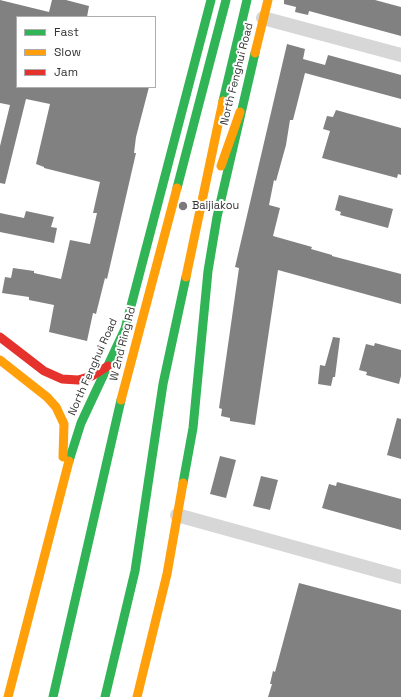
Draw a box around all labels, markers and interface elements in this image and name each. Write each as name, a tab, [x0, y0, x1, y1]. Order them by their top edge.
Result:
legend	[16, 16, 156, 88]
street label: North Fenghui Road	[218, 21, 256, 127]
text: Fast	[54, 24, 79, 40]
text: Slow	[54, 44, 81, 60]
text: Jam	[54, 64, 78, 80]
place label: Baijiakou	[192, 199, 239, 213]
marker: Baijiakou	[177, 200, 189, 212]
street label: W 2nd Ring Rd	[107, 306, 139, 382]
street label: North Fenghui Road	[66, 316, 120, 418]

